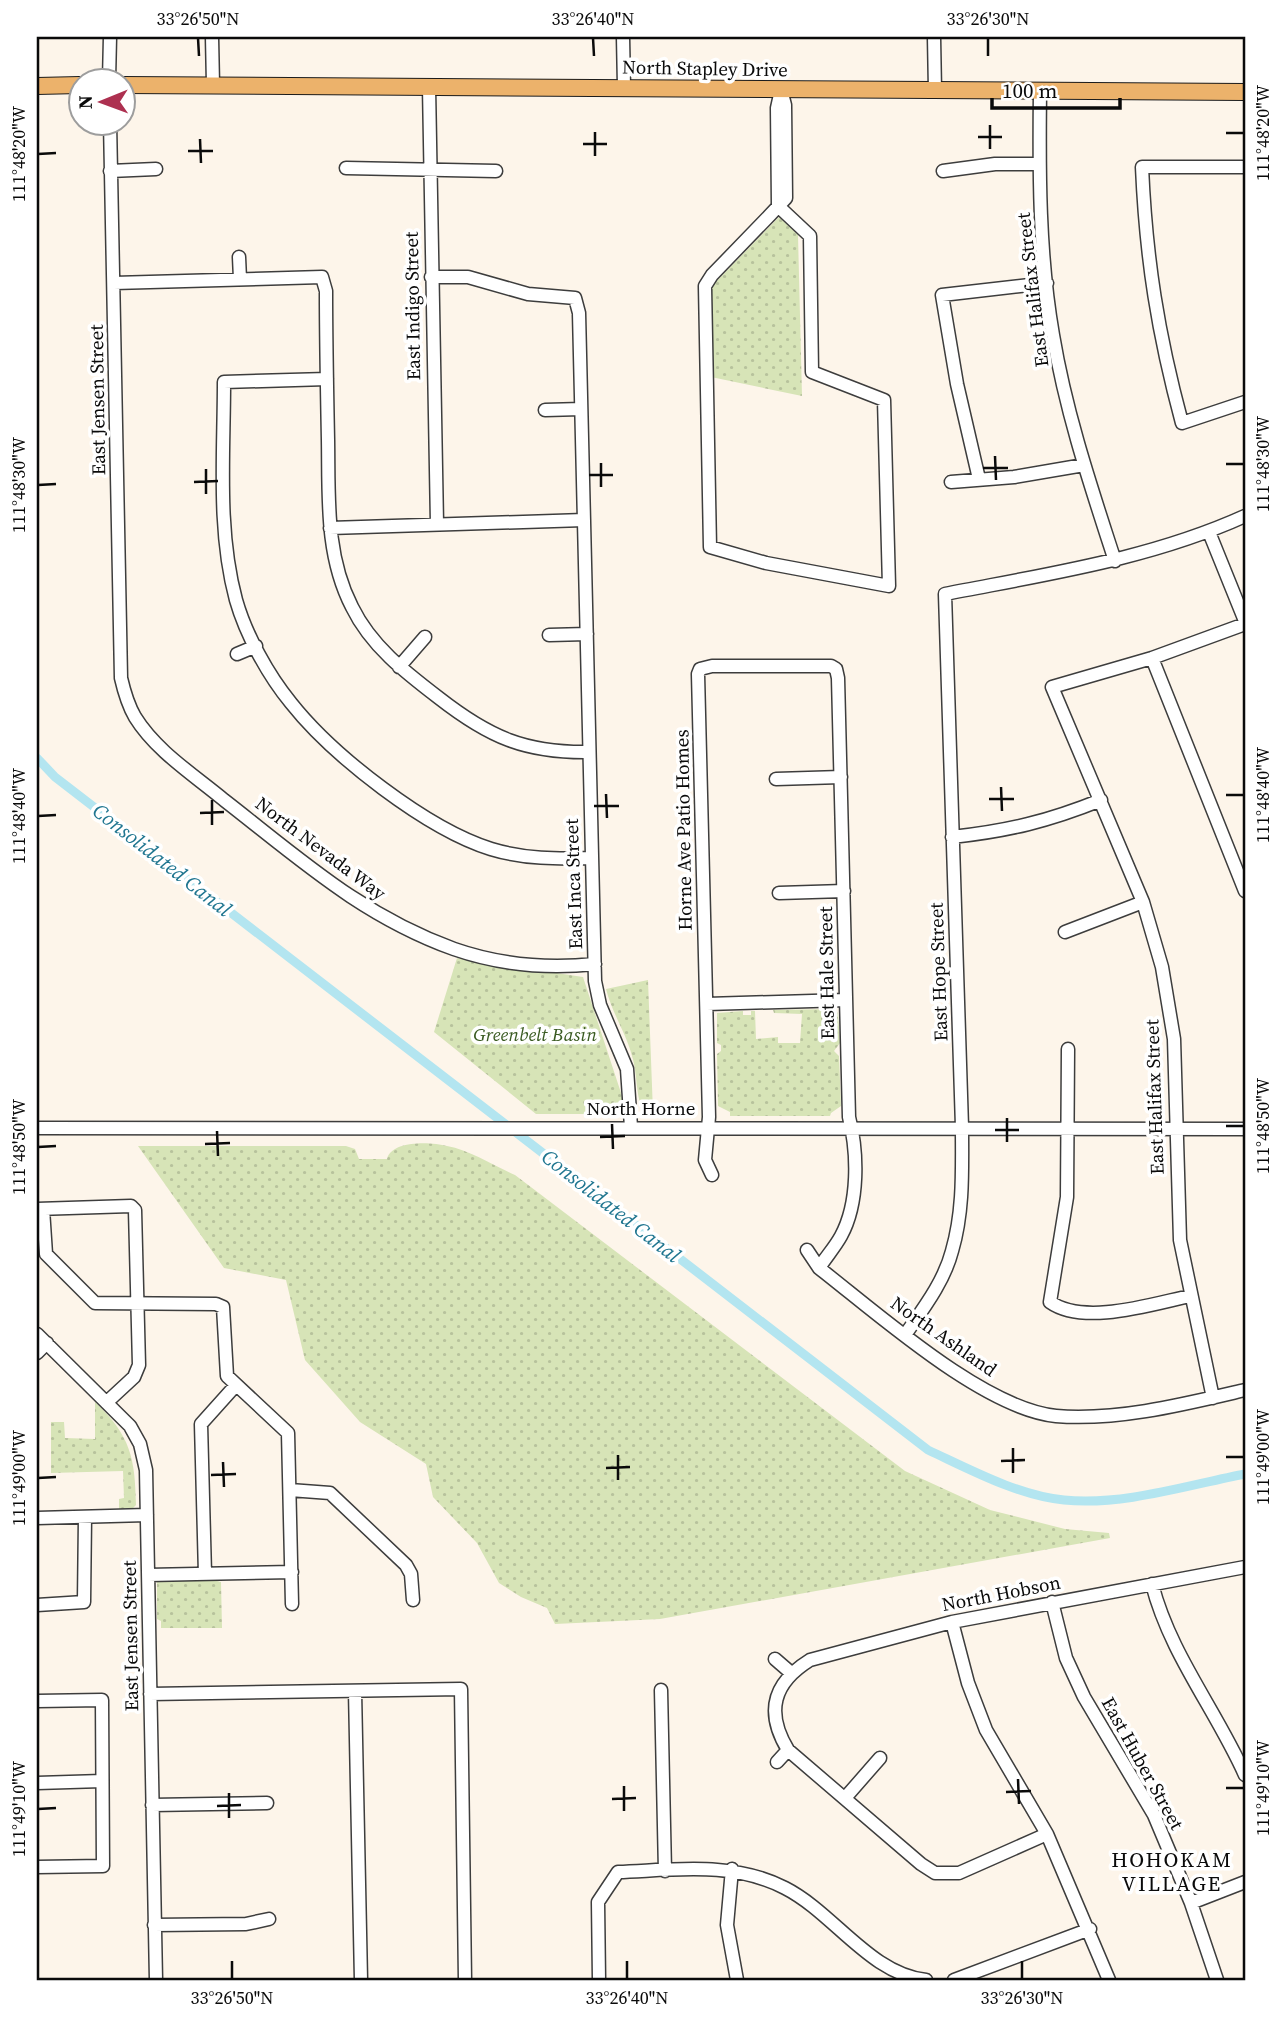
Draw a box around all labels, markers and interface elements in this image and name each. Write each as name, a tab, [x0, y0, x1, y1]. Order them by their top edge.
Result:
text: 33°26'50"N	[157, 6, 239, 31]
text: 33°26'40"N	[552, 6, 634, 31]
text: 33°26'30"N	[947, 6, 1029, 31]
street label: North Stapley Drive	[622, 54, 788, 82]
north arrow	[66, 66, 136, 136]
scale bar	[992, 66, 1119, 110]
text: 100 m	[1002, 76, 1057, 105]
text: 111°48'20"W	[1250, 84, 1275, 181]
text: N	[72, 95, 98, 109]
text: 111°48'20"W	[6, 105, 31, 202]
street label: East Halifax Street	[1010, 210, 1054, 369]
street label: East Indigo Street	[398, 231, 426, 381]
street label: East Jensen Street	[83, 324, 111, 476]
text: 111°48'30"W	[1250, 415, 1275, 512]
text: 111°48'30"W	[6, 436, 31, 533]
street label: Horne Ave Patio Homes	[668, 729, 698, 931]
text: 111°48'40"W	[1250, 746, 1275, 843]
text: 111°48'40"W	[6, 767, 31, 864]
street label: North Nevada Way	[250, 790, 392, 906]
water label: Consolidated Canal	[87, 796, 238, 923]
street label: East Inca Street	[558, 817, 588, 950]
street label: East Hope Street	[923, 901, 953, 1042]
street label: East Hale Street	[812, 905, 840, 1040]
street label: East Halifax Street	[1138, 1018, 1170, 1175]
park label: Greenbelt Basin	[473, 1021, 597, 1047]
text: 111°48'50"W	[1250, 1077, 1275, 1174]
street label: North Horne	[587, 1095, 695, 1121]
text: 111°48'50"W	[6, 1098, 31, 1195]
water label: Consolidated Canal	[536, 1142, 687, 1269]
street label: North Ashland	[886, 1290, 1002, 1382]
text: 111°49'00"W	[1250, 1408, 1275, 1505]
text: 111°49'00"W	[6, 1429, 31, 1526]
street label: East Jensen Street	[116, 1560, 144, 1712]
street label: North Hobson	[939, 1569, 1063, 1617]
street label: East Huber Street	[1096, 1692, 1191, 1835]
text: 111°49'10"W	[1250, 1739, 1275, 1836]
text: 111°49'10"W	[6, 1760, 31, 1857]
district label: HOHOKAM VILLAGE	[1111, 1845, 1233, 1898]
text: 33°26'50"N	[191, 1985, 273, 2010]
text: 33°26'40"N	[586, 1985, 668, 2010]
text: 33°26'30"N	[981, 1985, 1063, 2010]

